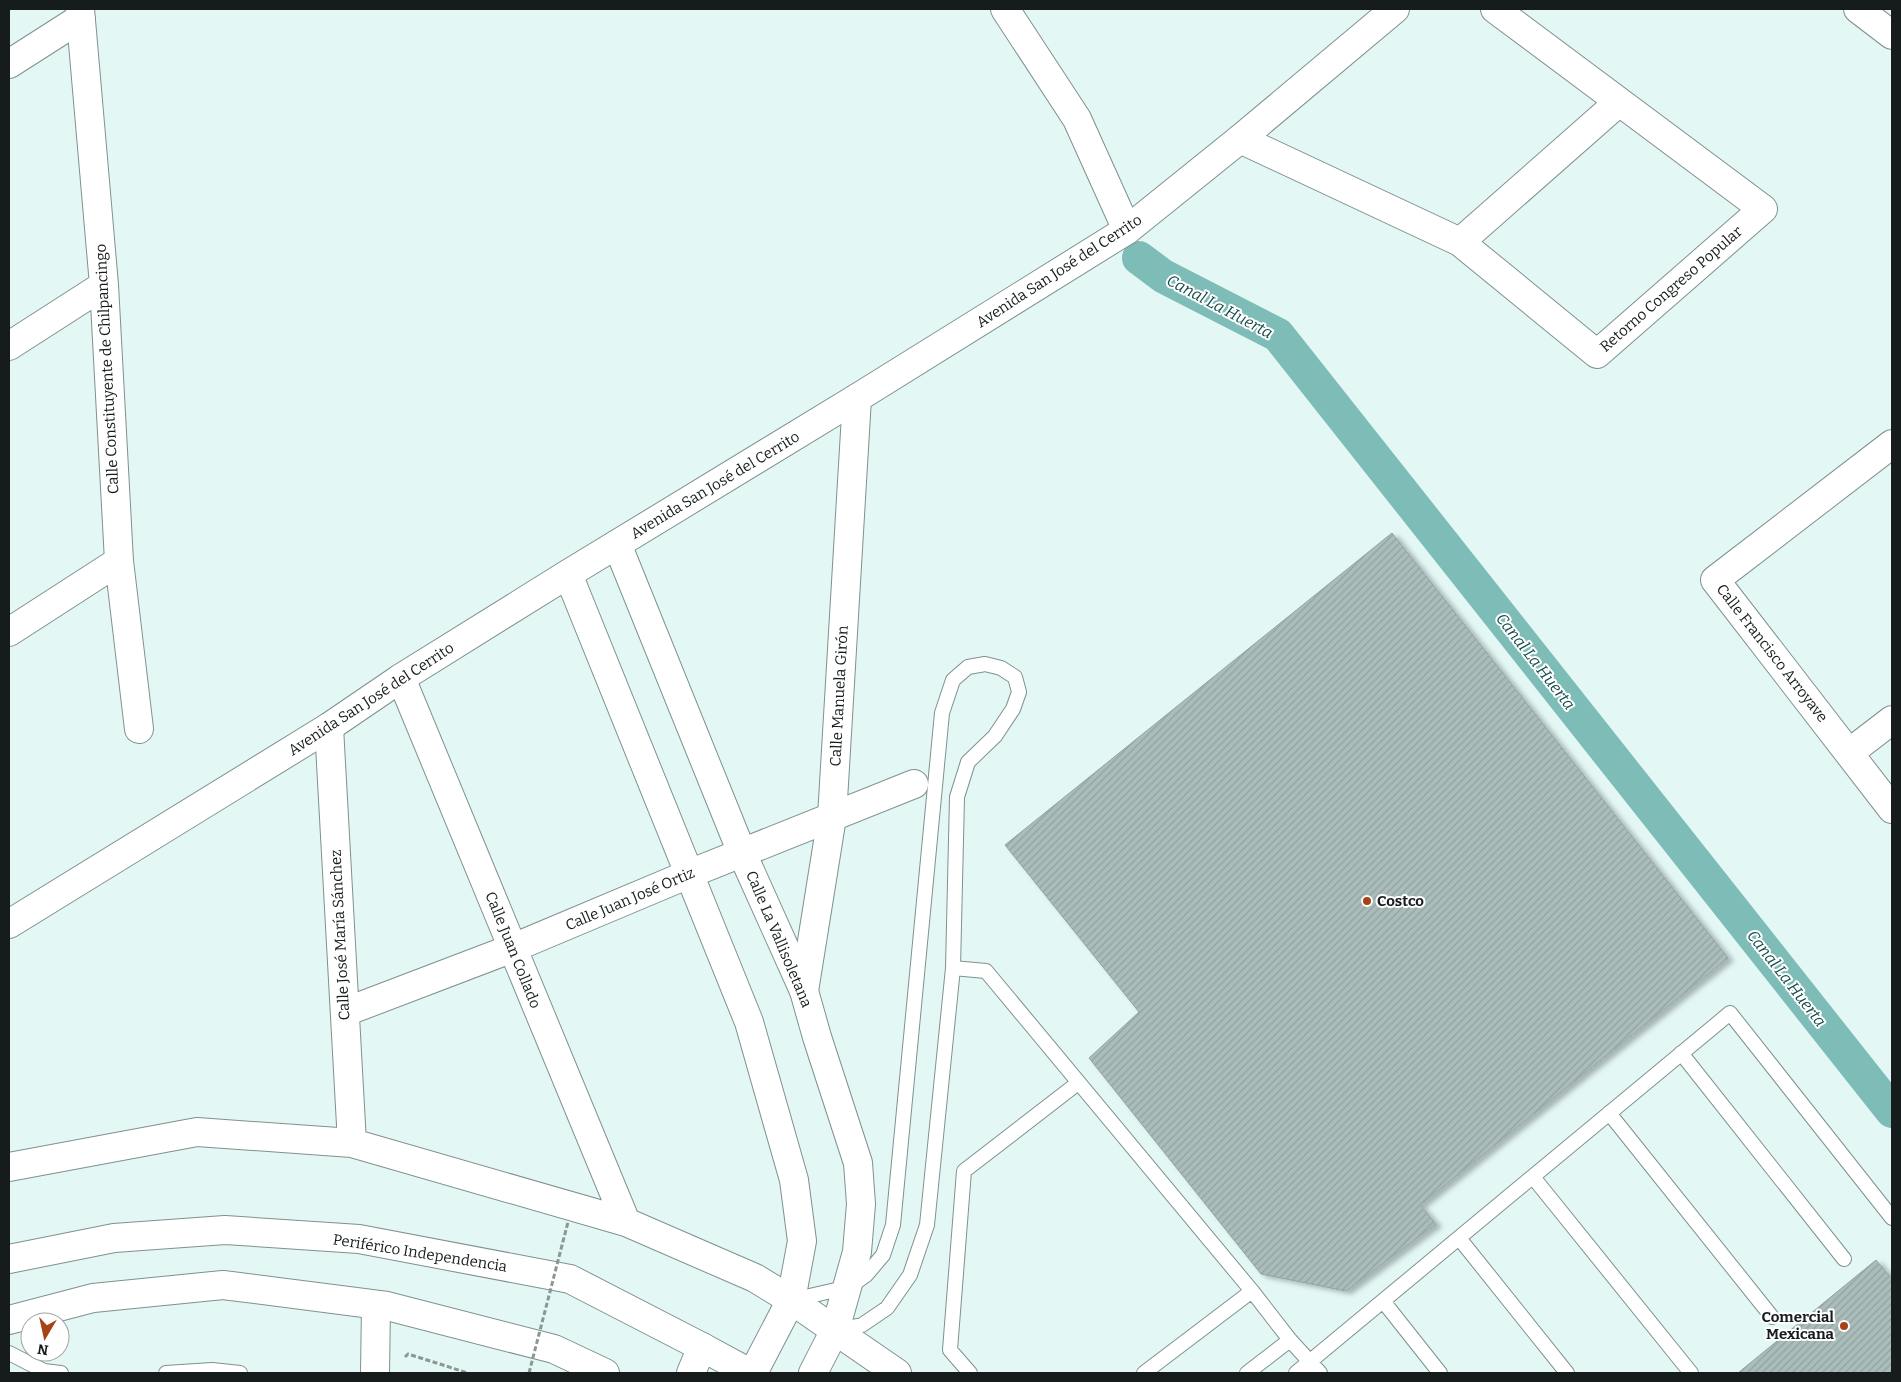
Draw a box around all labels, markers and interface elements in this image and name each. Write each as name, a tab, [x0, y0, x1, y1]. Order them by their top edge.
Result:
street label: Avenida San José del Cerrito	[973, 211, 1145, 331]
street label: Retorno Congreso Popular	[1596, 222, 1746, 356]
street label: Calle Constituyente de Chilpancingo	[91, 243, 123, 495]
water label: Canal La Huerta	[1164, 271, 1276, 342]
street label: Avenida San José del Cerrito	[627, 427, 803, 543]
street label: Calle Francisco Arroyave	[1712, 580, 1832, 726]
water label: Canal La Huerta	[1492, 609, 1579, 713]
street label: Calle Manuela Girón	[826, 625, 852, 767]
street label: Avenida San José del Cerrito	[285, 639, 457, 759]
street label: Calle José María Sánchez	[327, 849, 353, 1021]
street label: Calle Juan José Ortiz	[563, 864, 697, 934]
street label: Calle La Vallisoletana	[742, 868, 816, 1010]
street label: Calle Juan Collado	[481, 889, 545, 1011]
place label: Costco	[1377, 892, 1424, 910]
marker: Costco	[1361, 895, 1373, 907]
water label: Canal La Huerta	[1743, 926, 1830, 1030]
street label: Periférico Independencia	[332, 1230, 508, 1276]
place label: Comercial Mexicana	[1762, 1308, 1835, 1343]
north arrow	[20, 1312, 70, 1362]
marker: Comercial Mexicana	[1838, 1320, 1850, 1332]
text: N	[36, 1340, 50, 1359]

